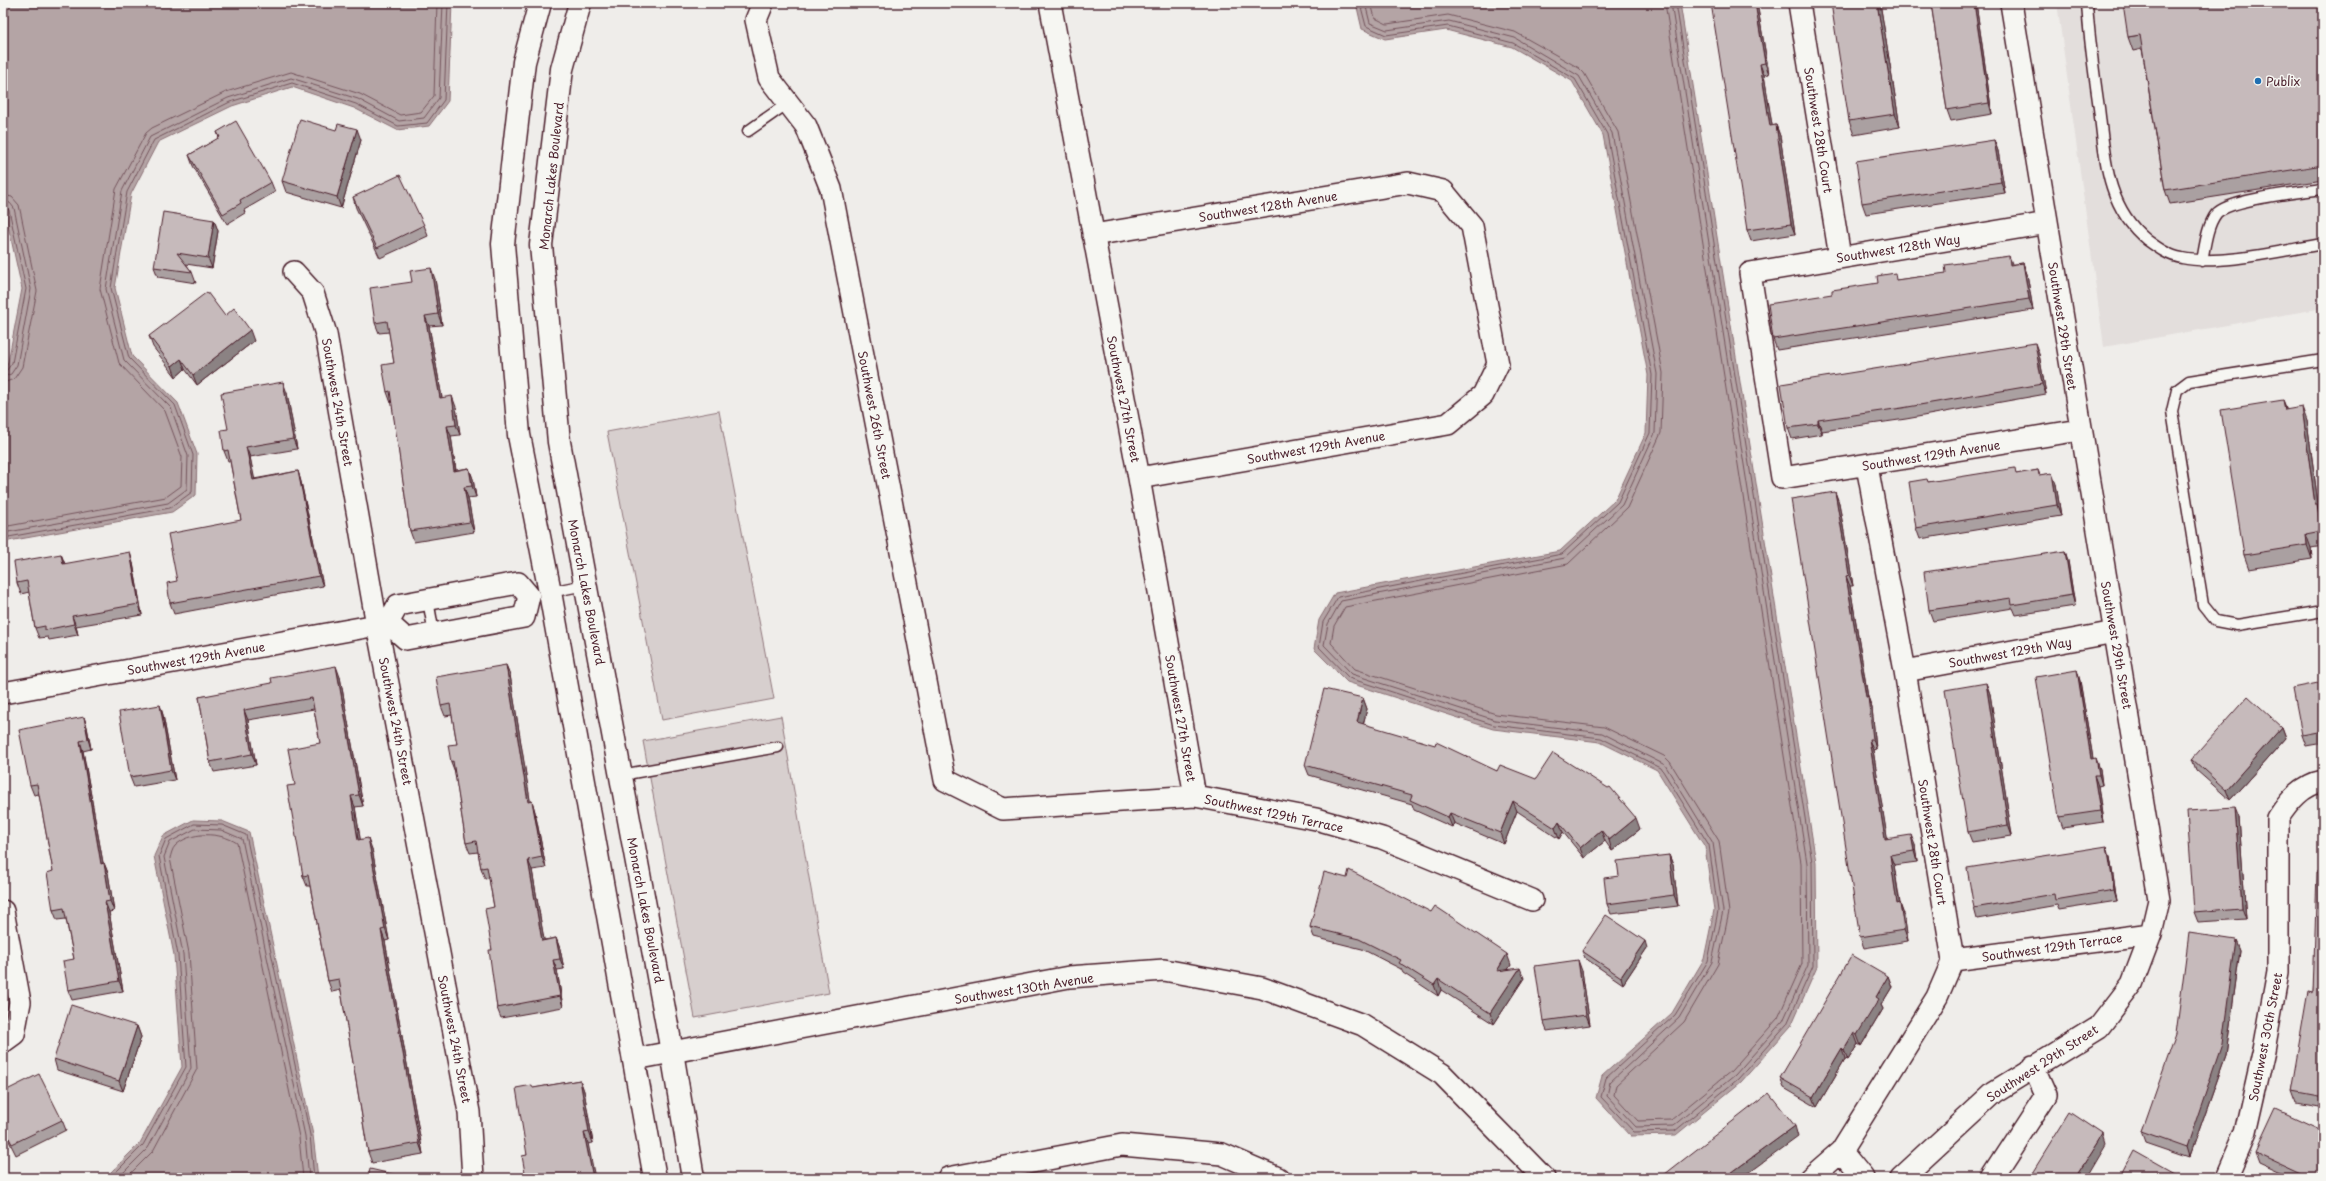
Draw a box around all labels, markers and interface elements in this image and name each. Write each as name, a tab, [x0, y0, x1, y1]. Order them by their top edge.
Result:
street label: Southwest 28th Court	[1800, 66, 1838, 194]
place label: Publix	[2266, 72, 2300, 90]
marker: Publix	[2253, 76, 2263, 86]
street label: Monarch Lakes Boulevard	[534, 101, 568, 251]
street label: Southwest 128th Avenue	[1197, 186, 1339, 226]
street label: Southwest 128th Way	[1835, 229, 1961, 267]
street label: Southwest 29th Street	[2044, 261, 2082, 392]
street label: Southwest 27th Street	[1103, 334, 1145, 464]
street label: Southwest 24th Street	[318, 336, 358, 468]
street label: Southwest 26th Street	[854, 349, 896, 481]
street label: Southwest 129th Avenue	[1246, 426, 1387, 468]
street label: Southwest 129th Avenue	[1861, 435, 2002, 475]
street label: Monarch Lakes Boulevard	[564, 518, 610, 667]
street label: Southwest 29th Street	[2097, 580, 2137, 711]
street label: Southwest 129th Way	[1947, 632, 2073, 672]
street label: Southwest 129th Avenue	[126, 637, 267, 679]
street label: Southwest 27th Street	[1161, 653, 1201, 783]
street label: Southwest 24th Street	[375, 655, 417, 787]
street label: Southwest 28th Court	[1914, 778, 1952, 906]
street label: Southwest 129th Terrace	[1203, 789, 1345, 837]
street label: Monarch Lakes Boulevard	[623, 836, 669, 985]
street label: Southwest 129th Terrace	[1981, 928, 2123, 966]
street label: Southwest 130th Avenue	[953, 968, 1095, 1008]
street label: Southwest 30th Street	[2244, 971, 2286, 1103]
street label: Southwest 24th Street	[434, 973, 476, 1105]
street label: Southwest 29th Street	[1983, 1020, 2101, 1106]

